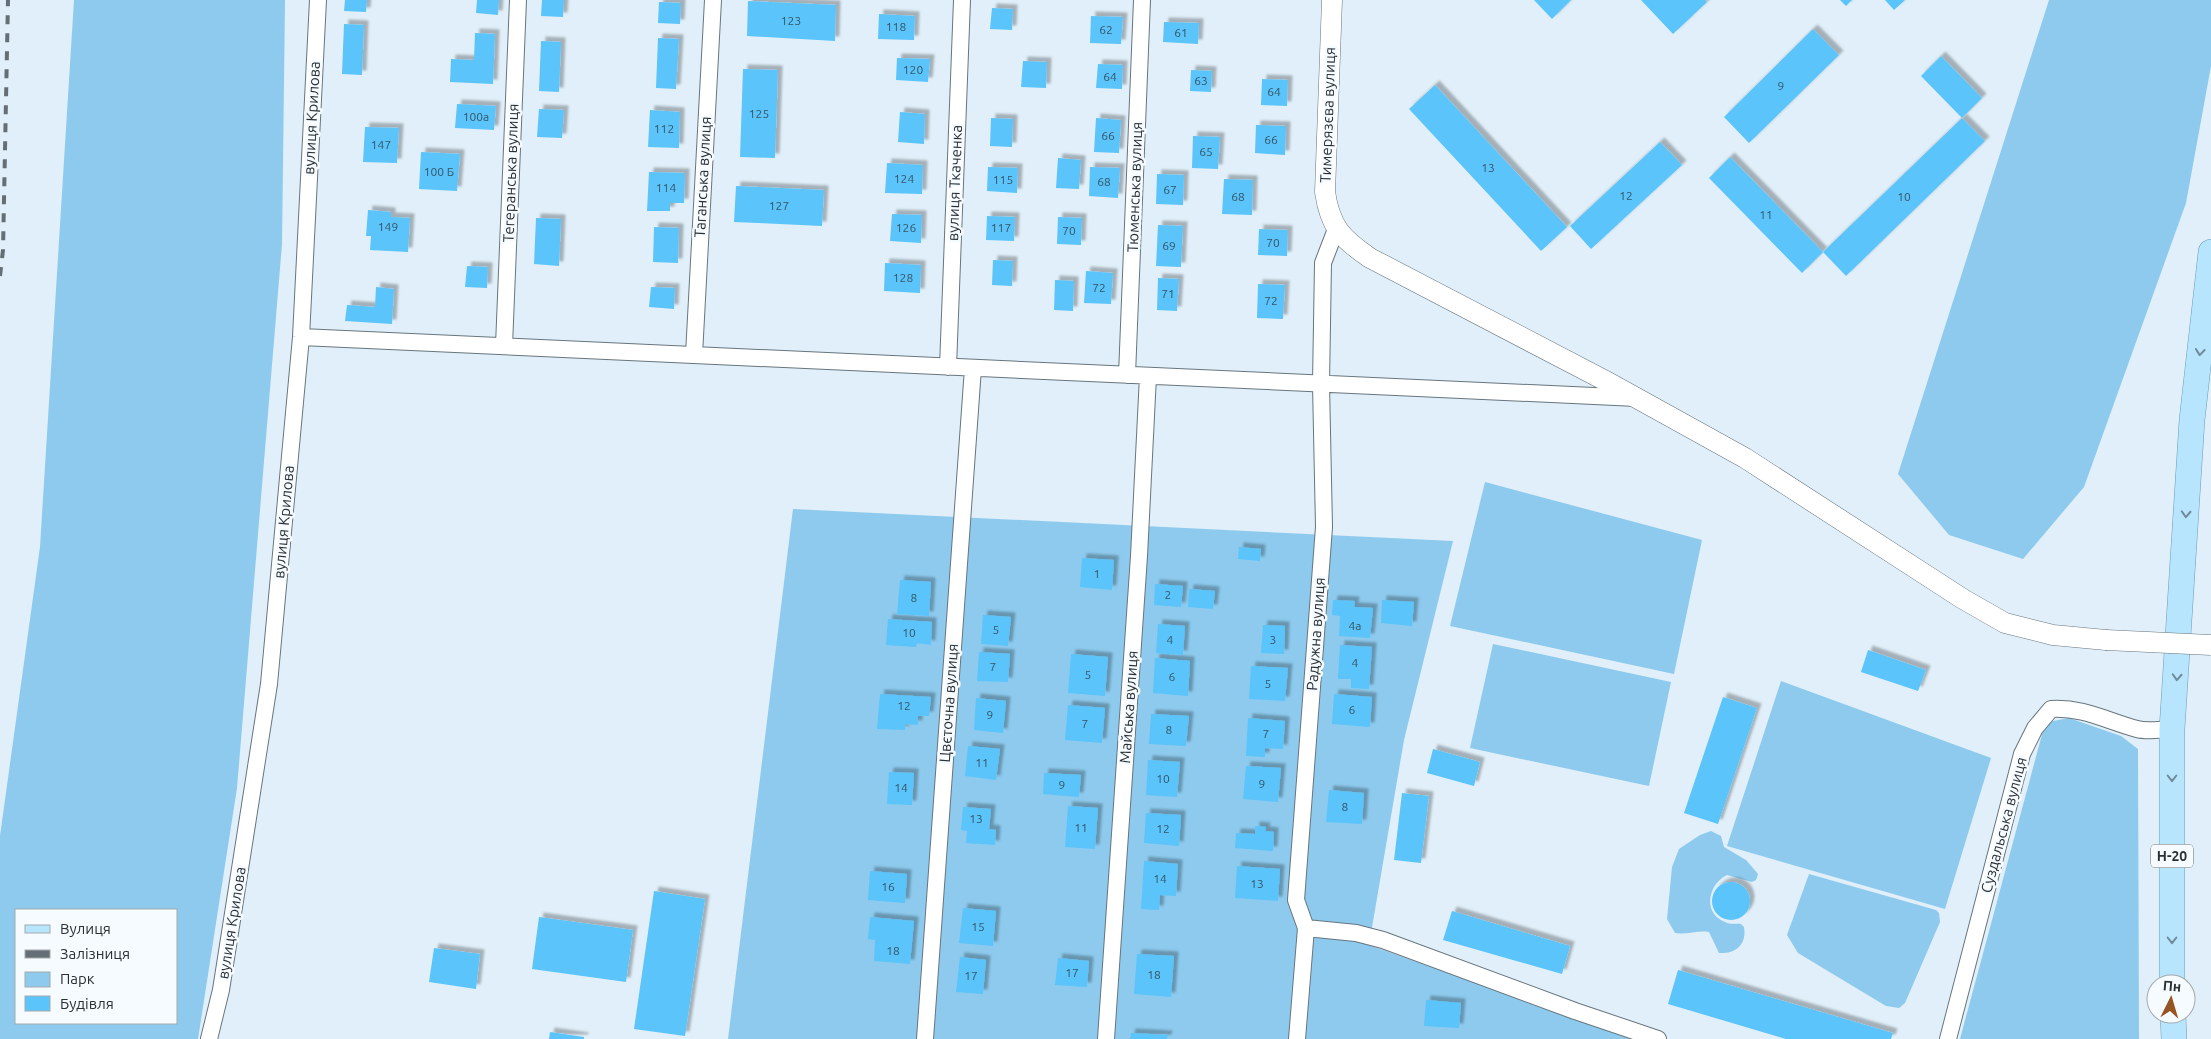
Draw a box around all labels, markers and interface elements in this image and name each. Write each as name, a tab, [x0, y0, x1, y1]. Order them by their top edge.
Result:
house number: 123	[781, 14, 801, 27]
house number: 118	[886, 20, 906, 33]
house number: 62	[1099, 23, 1113, 36]
house number: 61	[1174, 26, 1188, 39]
street label: Тимерязєва вулиця	[1317, 47, 1338, 183]
street label: вулиця Крилова	[300, 61, 323, 175]
house number: 120	[903, 63, 923, 76]
house number: 64	[1103, 70, 1117, 83]
house number: 63	[1194, 74, 1208, 87]
house number: 9	[1778, 79, 1784, 92]
house number: 64	[1267, 85, 1281, 98]
street label: Тегеранська вулиця	[500, 103, 521, 243]
house number: 125	[749, 107, 769, 120]
house number: 100а	[463, 110, 489, 123]
street label: Таганська вулиця	[691, 116, 714, 238]
street label: Тюменська вулиця	[1124, 121, 1145, 253]
house number: 112	[654, 122, 674, 135]
street label: вулиця Ткаченка	[944, 125, 965, 241]
house number: 66	[1101, 129, 1115, 142]
house number: 66	[1264, 133, 1278, 146]
house number: 147	[371, 138, 391, 151]
house number: 65	[1199, 145, 1213, 158]
house number: 13	[1481, 161, 1495, 174]
house number: 100 Б	[424, 165, 454, 178]
house number: 124	[894, 172, 914, 185]
house number: 115	[993, 173, 1013, 186]
house number: 68	[1097, 175, 1111, 188]
house number: 114	[656, 181, 676, 194]
house number: 67	[1163, 183, 1177, 196]
house number: 12	[1619, 189, 1633, 202]
house number: 68	[1231, 190, 1245, 203]
house number: 10	[1897, 190, 1911, 203]
house number: 127	[769, 199, 789, 212]
house number: 11	[1759, 208, 1773, 221]
house number: 149	[378, 220, 398, 233]
house number: 126	[896, 221, 916, 234]
house number: 117	[991, 221, 1011, 234]
house number: 70	[1062, 224, 1076, 237]
house number: 70	[1266, 236, 1280, 249]
house number: 69	[1162, 239, 1176, 252]
house number: 128	[893, 271, 913, 284]
house number: 72	[1092, 281, 1106, 294]
house number: 71	[1161, 287, 1175, 300]
house number: 72	[1264, 294, 1278, 307]
one-way arrow	[2195, 349, 2206, 357]
street label: вулиця Крилова	[270, 465, 297, 579]
one-way arrow	[2181, 511, 2192, 519]
house number: 1	[1094, 567, 1100, 580]
street label: Радужна вулиця	[1303, 577, 1328, 691]
house number: 2	[1165, 588, 1171, 601]
house number: 8	[911, 591, 918, 604]
house number: 4а	[1349, 619, 1361, 632]
house number: 5	[993, 623, 999, 636]
house number: 10	[902, 626, 916, 639]
house number: 4	[1167, 633, 1174, 646]
house number: 3	[1270, 633, 1276, 646]
street label: Цвєточна вулиця	[936, 643, 961, 763]
street label: Майська вулиця	[1116, 650, 1141, 764]
house number: 4	[1352, 656, 1359, 669]
house number: 7	[990, 660, 996, 673]
house number: 5	[1085, 668, 1091, 681]
house number: 6	[1169, 670, 1176, 683]
one-way arrow	[2171, 673, 2182, 681]
house number: 5	[1265, 677, 1271, 690]
house number: 12	[897, 699, 911, 712]
house number: 6	[1349, 703, 1356, 716]
house number: 9	[987, 708, 993, 721]
house number: 7	[1082, 717, 1088, 730]
house number: 8	[1166, 723, 1173, 736]
house number: 7	[1263, 727, 1269, 740]
street label: Суздальська вулиця	[1977, 755, 2030, 895]
house number: 11	[975, 756, 989, 769]
house number: 10	[1156, 772, 1170, 785]
one-way arrow	[2167, 774, 2177, 782]
house number: 9	[1259, 777, 1265, 790]
house number: 9	[1059, 778, 1065, 791]
house number: 14	[894, 781, 908, 794]
house number: 8	[1342, 800, 1349, 813]
house number: 13	[969, 812, 983, 825]
house number: 11	[1074, 821, 1088, 834]
house number: 12	[1156, 822, 1170, 835]
road number: Н-20	[2151, 844, 2193, 868]
street label: вулиця Крилова	[214, 866, 249, 980]
house number: 14	[1153, 872, 1167, 885]
house number: 13	[1250, 877, 1264, 890]
house number: 16	[881, 880, 895, 893]
legend	[15, 909, 178, 1024]
text: Вулиця	[60, 920, 111, 937]
house number: 15	[971, 920, 985, 933]
one-way arrow	[2167, 936, 2177, 944]
house number: 18	[886, 944, 900, 957]
text: Залізниця	[60, 945, 130, 962]
house number: 17	[1065, 966, 1079, 979]
house number: 18	[1147, 968, 1161, 981]
house number: 17	[964, 969, 978, 982]
text: Парк	[60, 970, 95, 987]
north arrow	[2146, 974, 2196, 1024]
text: Пн	[2162, 977, 2182, 995]
text: Будівля	[60, 995, 114, 1012]

